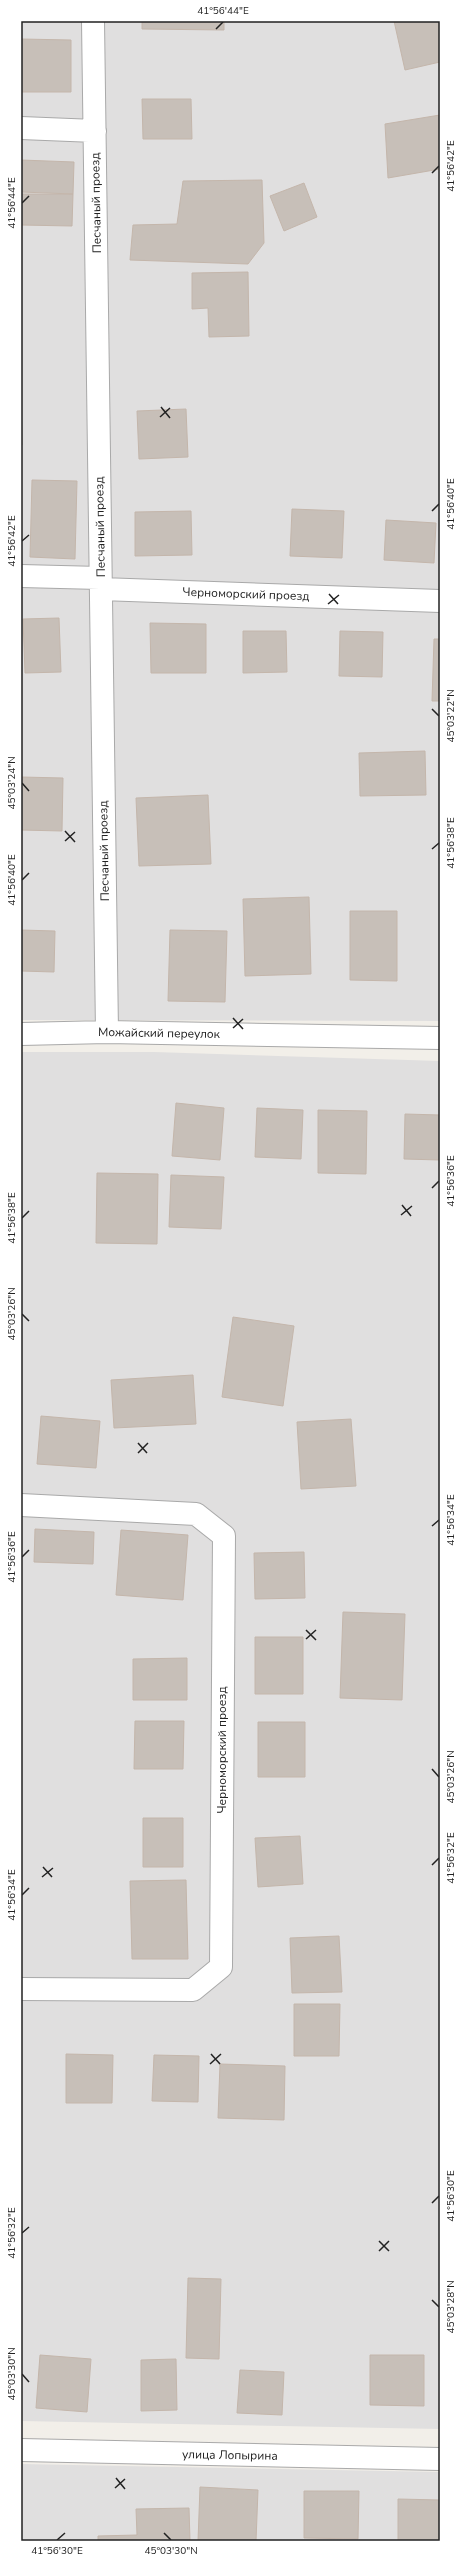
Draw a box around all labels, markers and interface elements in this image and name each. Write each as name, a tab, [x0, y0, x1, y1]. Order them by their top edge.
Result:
text: 41°56'44"E	[197, 4, 249, 18]
text: 41°56'42"E	[444, 140, 458, 192]
street label: Песчаный проезд	[87, 152, 105, 254]
text: 41°56'44"E	[5, 177, 19, 229]
street label: Песчаный проезд	[91, 476, 109, 578]
text: 41°56'40"E	[444, 478, 458, 530]
text: 41°56'42"E	[5, 515, 19, 567]
street label: Черноморский проезд	[182, 584, 310, 604]
text: 45°03'22"N	[444, 689, 458, 743]
text: 45°03'24"N	[5, 756, 19, 810]
street label: Песчаный проезд	[95, 800, 113, 902]
text: 41°56'38"E	[444, 817, 458, 869]
text: 41°56'40"E	[5, 854, 19, 906]
street label: Можайский переулок	[98, 1024, 221, 1042]
text: 41°56'36"E	[444, 1155, 458, 1207]
text: 41°56'38"E	[5, 1192, 19, 1244]
text: 45°03'26"N	[5, 1287, 19, 1341]
text: 41°56'34"E	[444, 1494, 458, 1546]
text: 41°56'36"E	[5, 1531, 19, 1583]
street label: Черноморский проезд	[214, 1686, 230, 1814]
text: 45°03'26"N	[444, 1750, 458, 1804]
text: 41°56'32"E	[444, 1832, 458, 1884]
text: 41°56'34"E	[5, 1869, 19, 1921]
text: 41°56'30"E	[444, 2170, 458, 2222]
text: 41°56'32"E	[5, 2207, 19, 2259]
text: 45°03'28"N	[444, 2280, 458, 2334]
text: 45°03'30"N	[5, 2347, 19, 2401]
street label: улица Лопырина	[182, 2446, 278, 2464]
text: 41°56'30"E	[31, 2544, 83, 2558]
text: 45°03'30"N	[144, 2544, 198, 2558]

